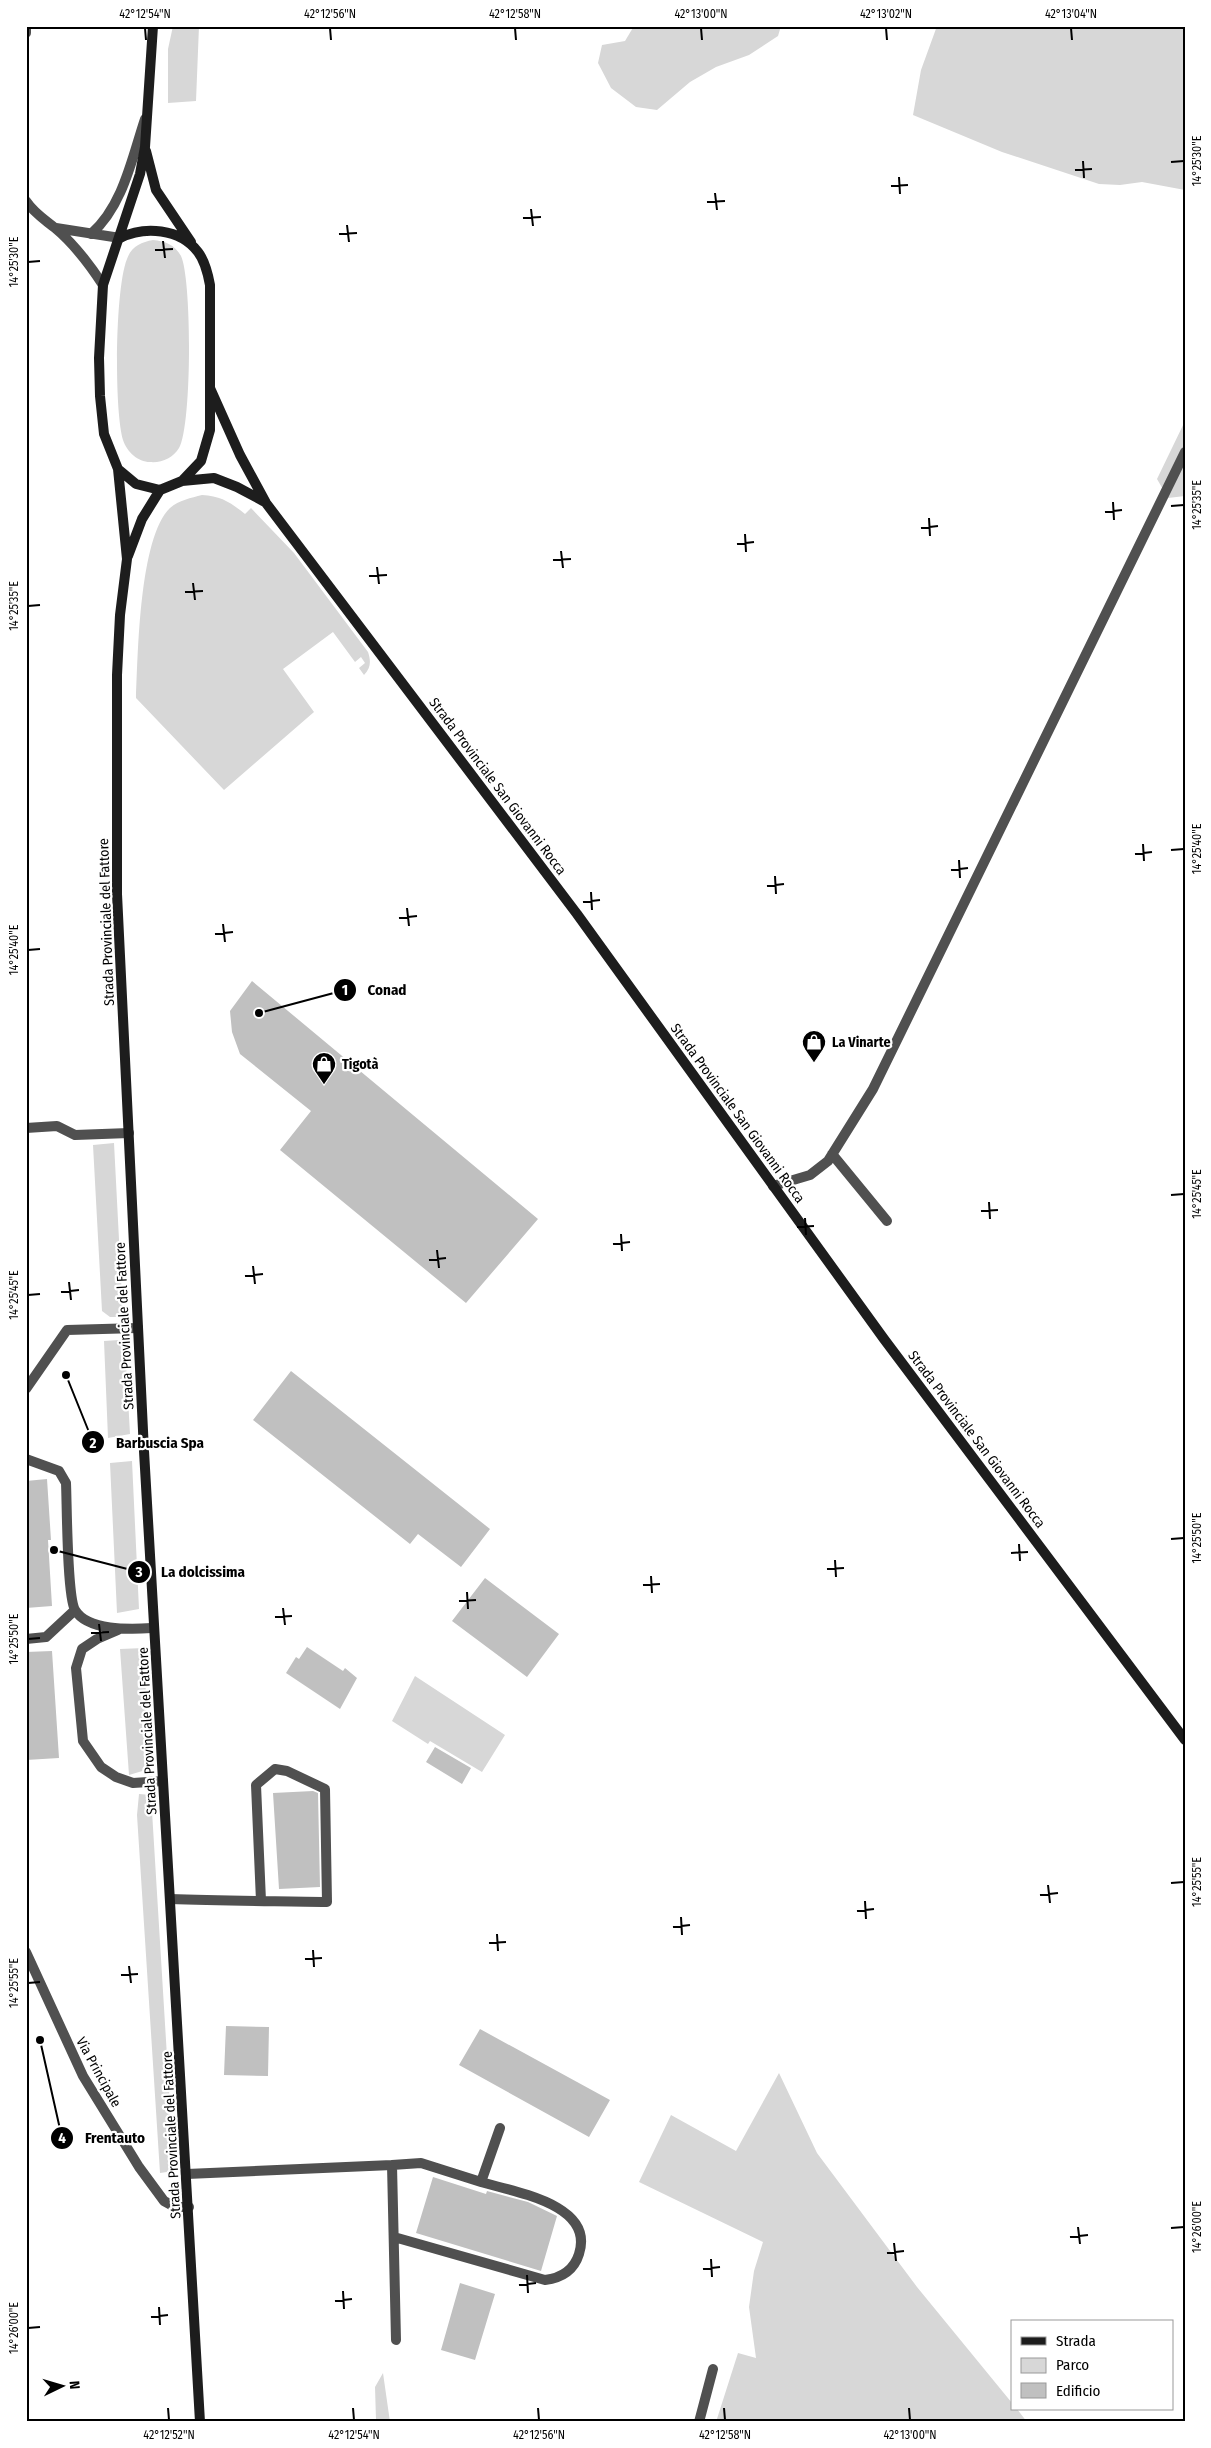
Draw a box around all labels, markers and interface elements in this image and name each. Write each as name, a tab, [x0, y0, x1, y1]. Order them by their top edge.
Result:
text: 42°12'54"N	[119, 7, 171, 21]
text: 42°12'56"N	[304, 7, 356, 21]
text: 42°12'58"N	[489, 7, 541, 21]
text: 42°13'00"N	[674, 7, 728, 21]
text: 42°13'02"N	[860, 7, 912, 21]
text: 42°13'04"N	[1045, 7, 1097, 21]
text: 14°25'30"E	[1190, 135, 1204, 186]
text: 14°25'30"E	[7, 236, 21, 287]
text: 14°25'35"E	[1190, 480, 1204, 530]
text: 14°25'35"E	[7, 581, 21, 631]
street label: Strada Provinciale San Giovanni Rocca	[425, 694, 570, 878]
text: 14°25'40"E	[1190, 823, 1204, 874]
street label: Strada Provinciale del Fattore	[95, 838, 118, 1006]
text: 14°25'40"E	[7, 924, 21, 975]
callout: Conad	[333, 975, 417, 1005]
text: 1	[342, 981, 348, 999]
text: Conad	[367, 981, 407, 999]
street label: Strada Provinciale San Giovanni Rocca	[667, 1020, 808, 1206]
shop icon: La Vinarte	[801, 1029, 827, 1063]
place label: La Vinarte	[832, 1034, 890, 1051]
shop icon: Tigotà	[311, 1051, 337, 1085]
place label: Tigotà	[342, 1056, 378, 1073]
text: 14°25'45"E	[1190, 1169, 1204, 1219]
street label: Strada Provinciale del Fattore	[112, 1242, 137, 1410]
text: 14°25'45"E	[7, 1270, 21, 1320]
street label: Strada Provinciale San Giovanni Rocca	[904, 1347, 1049, 1531]
callout: Barbuscia Spa	[81, 1427, 214, 1457]
text: 2	[89, 1434, 97, 1452]
text: Barbuscia Spa	[116, 1434, 205, 1452]
text: 14°25'50"E	[1190, 1512, 1204, 1563]
callout: La dolcissima	[126, 1557, 255, 1587]
text: 3	[134, 1563, 143, 1581]
text: La dolcissima	[161, 1563, 246, 1581]
text: 14°25'50"E	[7, 1613, 21, 1664]
street label: Strada Provinciale del Fattore	[135, 1647, 160, 1815]
text: 14°25'55"E	[1190, 1857, 1204, 1907]
text: 14°25'55"E	[7, 1958, 21, 2008]
street label: Via Principale	[72, 2034, 125, 2110]
street label: Strada Provinciale del Fattore	[159, 2051, 184, 2219]
callout: Frentauto	[50, 2123, 155, 2153]
text: 4	[58, 2129, 66, 2147]
text: Frentauto	[85, 2129, 145, 2147]
text: 14°26'00"E	[1190, 2201, 1204, 2253]
text: 14°26'00"E	[7, 2302, 21, 2354]
legend	[1011, 2320, 1174, 2410]
text: Strada	[1056, 2332, 1096, 2350]
text: Parco	[1056, 2356, 1089, 2374]
north arrow	[38, 2360, 88, 2410]
text: N	[66, 2380, 83, 2390]
text: Edificio	[1056, 2382, 1101, 2400]
text: 42°12'52"N	[143, 2428, 195, 2442]
text: 42°12'54"N	[328, 2428, 380, 2442]
text: 42°12'56"N	[513, 2428, 565, 2442]
text: 42°12'58"N	[699, 2428, 751, 2442]
text: 42°13'00"N	[883, 2428, 937, 2442]

